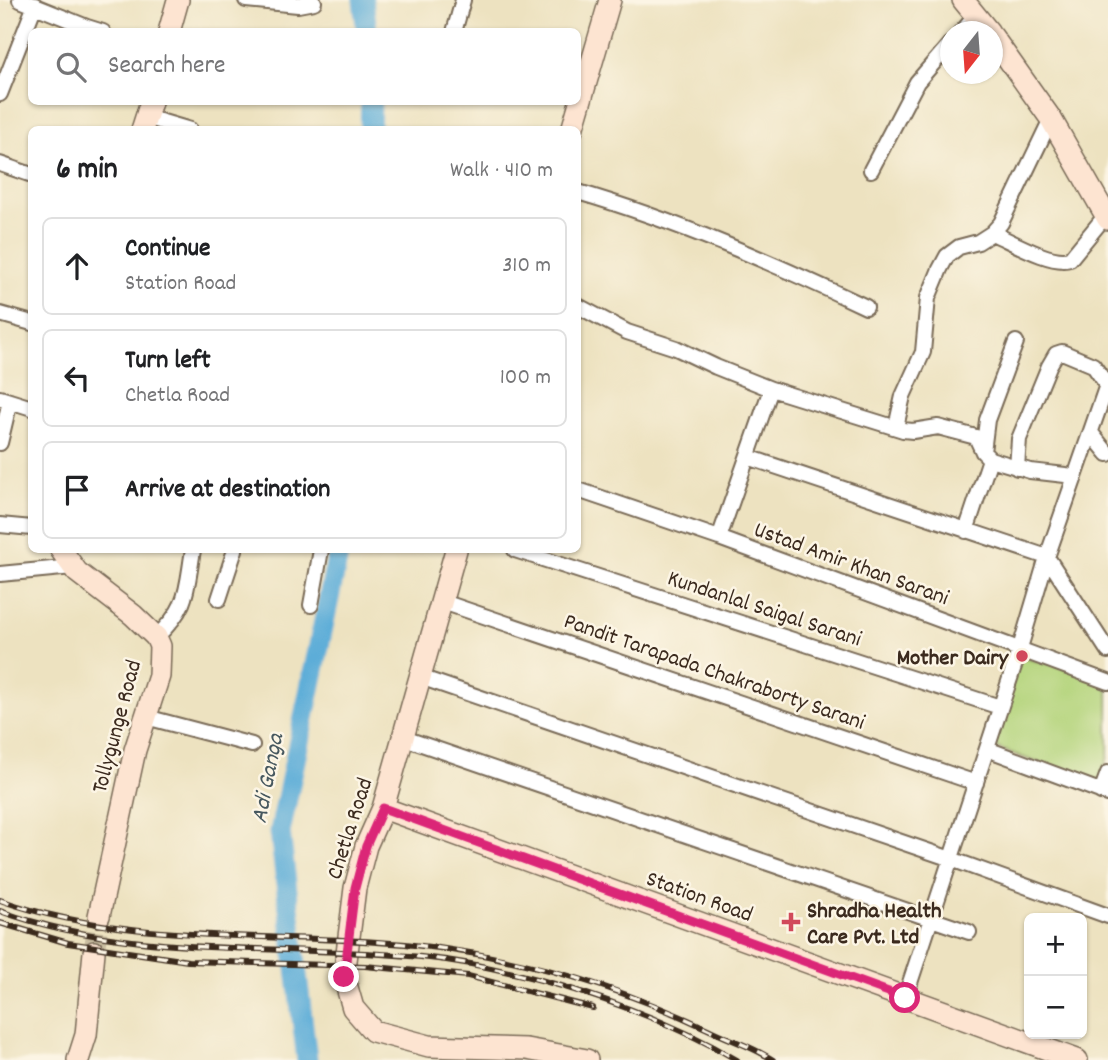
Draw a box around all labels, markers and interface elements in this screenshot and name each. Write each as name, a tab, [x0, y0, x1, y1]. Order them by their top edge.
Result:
north arrow	[940, 21, 1003, 84]
search box	[28, 28, 581, 105]
icon: search	[52, 48, 90, 86]
text: Search here	[108, 48, 226, 85]
text: 6 min	[56, 150, 118, 193]
text: Walk · 410 m	[450, 155, 553, 188]
text: Continue	[125, 231, 210, 268]
icon: ahead	[58, 247, 96, 285]
text: 310 m	[502, 250, 551, 283]
text: Station Road	[125, 268, 236, 301]
text: Turn left	[125, 343, 211, 380]
icon: left	[58, 359, 96, 397]
text: 100 m	[500, 362, 551, 395]
text: Chetla Road	[125, 380, 230, 413]
icon: arrive	[58, 471, 96, 509]
text: Arrive at destination	[125, 472, 330, 509]
street label: Ustad Amir Khan Sarani	[749, 515, 953, 616]
street label: Kundanlal Saigal Sarani	[663, 563, 865, 657]
street label: Pandit Tarapada Chakraborty Sarani	[559, 606, 869, 740]
place label: Mother Dairy	[897, 643, 1010, 676]
marker: Mother Dairy	[1014, 648, 1030, 664]
street label: Tollygunge Road	[85, 657, 152, 797]
water label: Adi Ganga	[244, 729, 295, 826]
street label: Chetla Road	[319, 774, 383, 884]
street label: Station Road	[641, 864, 757, 933]
place label: Shradha Health Care Pvt. Ltd	[807, 896, 942, 955]
marker: Shradha Health Care Pvt. Ltd	[781, 912, 801, 932]
map controls	[1024, 913, 1087, 1039]
button: +	[1024, 913, 1087, 976]
route end	[328, 961, 359, 992]
button: −	[1024, 976, 1087, 1039]
route start	[889, 982, 920, 1013]

